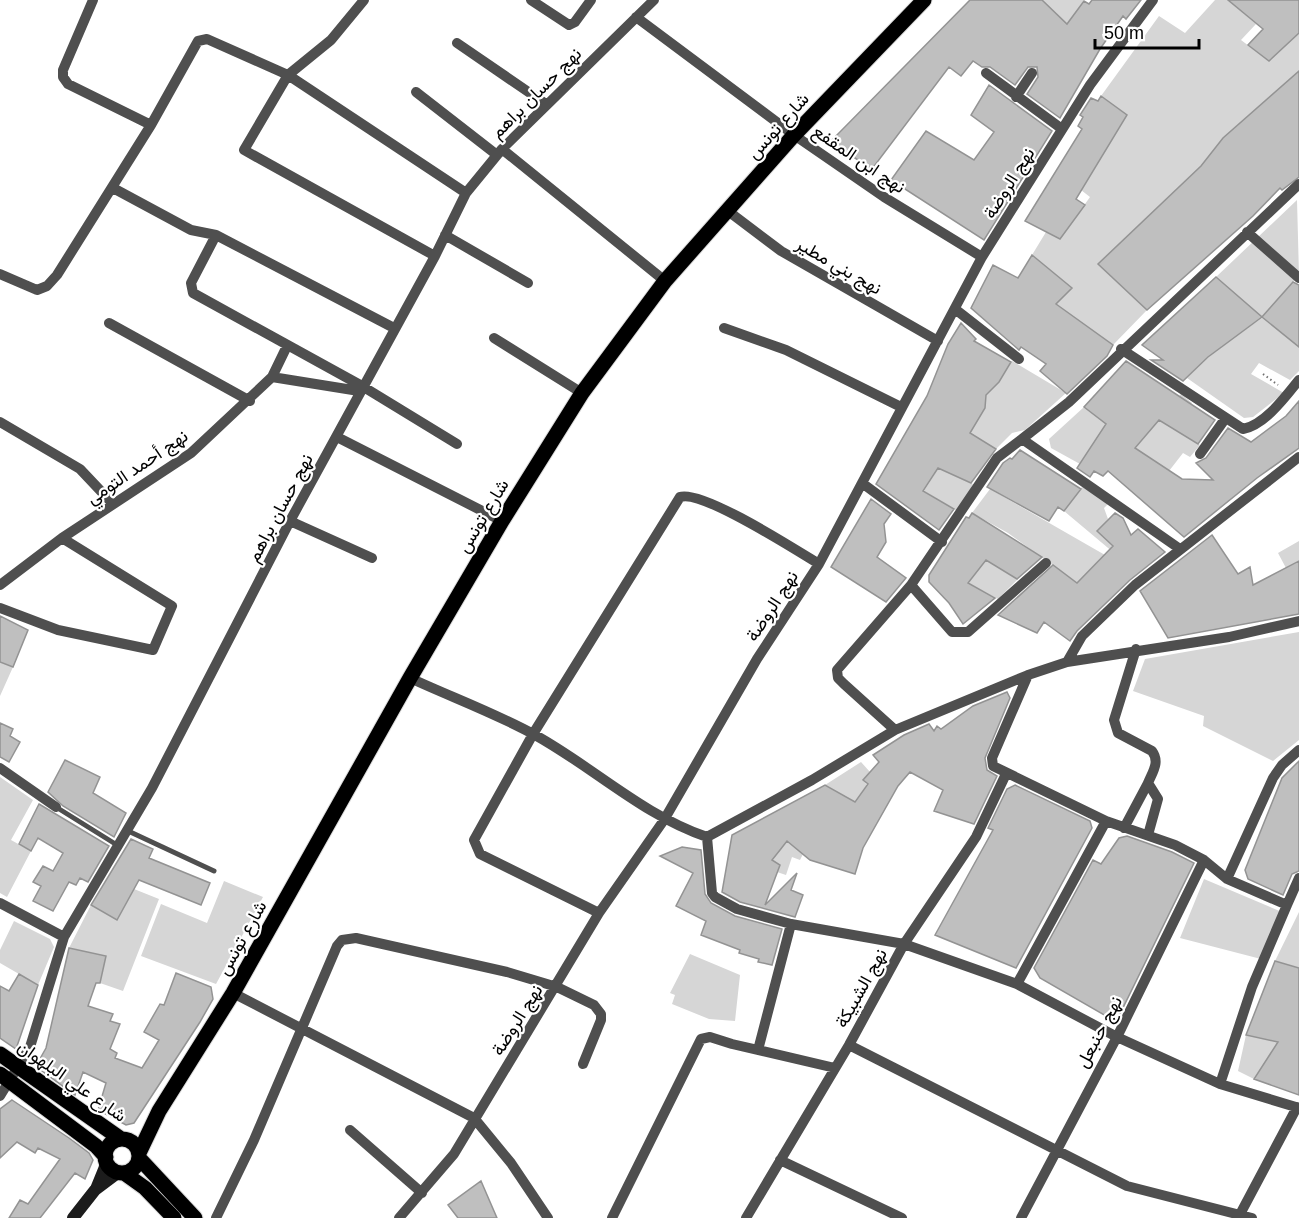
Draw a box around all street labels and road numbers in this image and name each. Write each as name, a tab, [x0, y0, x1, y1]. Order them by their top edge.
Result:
street label: نهج حسان براهم	[487, 44, 587, 144]
street label: شارع تونس	[743, 89, 814, 165]
street label: نهج ابن المقفع	[808, 121, 909, 199]
street label: نهج الروضة	[979, 144, 1040, 223]
street label: نهج بني مطير	[789, 233, 885, 303]
street label: نهج أحمد التومي	[82, 426, 194, 512]
street label: نهج حسان براهم	[243, 450, 319, 567]
street label: شارع تونس	[453, 476, 514, 557]
street label: نهج الروضة	[742, 567, 804, 646]
street label: شارع تونس	[213, 897, 272, 980]
street label: نهج الشبيكة	[831, 945, 893, 1032]
street label: نهج الروضة	[487, 981, 548, 1060]
street label: نهج حنبعل	[1072, 993, 1128, 1072]
street label: شارع علي البلهوان	[11, 1036, 130, 1130]

